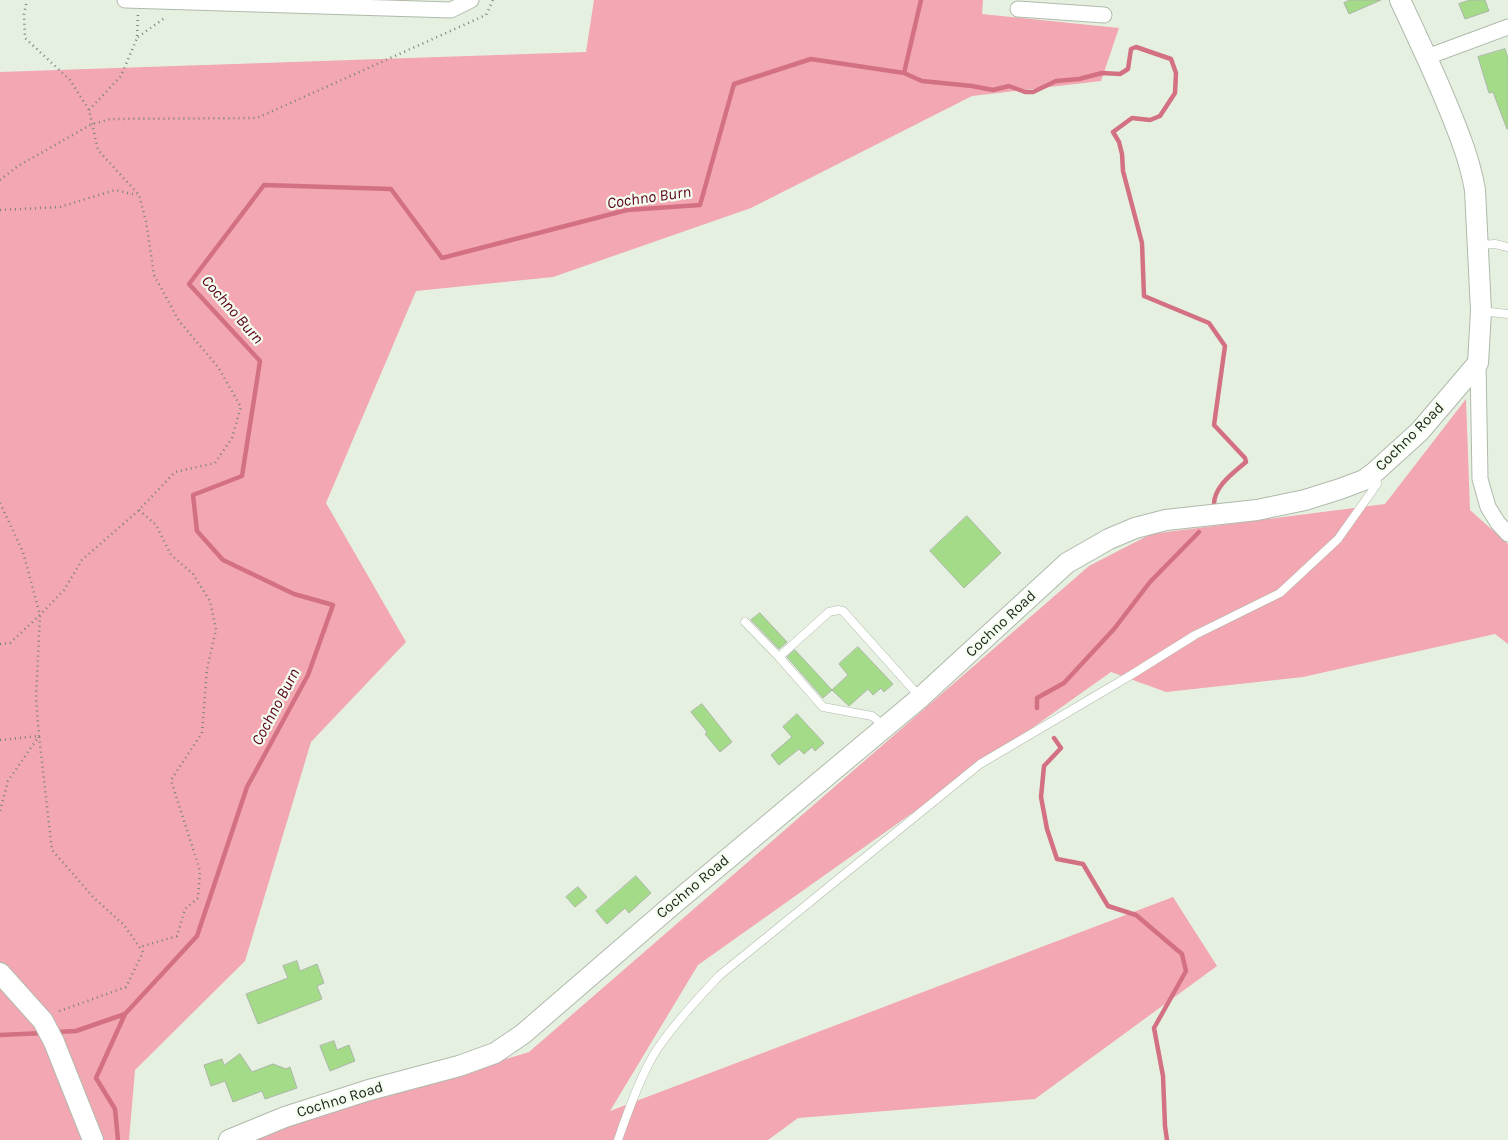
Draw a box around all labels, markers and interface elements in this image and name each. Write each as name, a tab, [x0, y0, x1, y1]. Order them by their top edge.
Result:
water label: Cochno Burn	[606, 183, 692, 213]
water label: Cochno Burn	[197, 272, 267, 348]
street label: Cochno Road	[1372, 399, 1448, 475]
street label: Cochno Road	[962, 587, 1040, 661]
water label: Cochno Burn	[248, 665, 304, 749]
street label: Cochno Road	[653, 851, 733, 923]
street label: Cochno Road	[295, 1078, 385, 1122]

